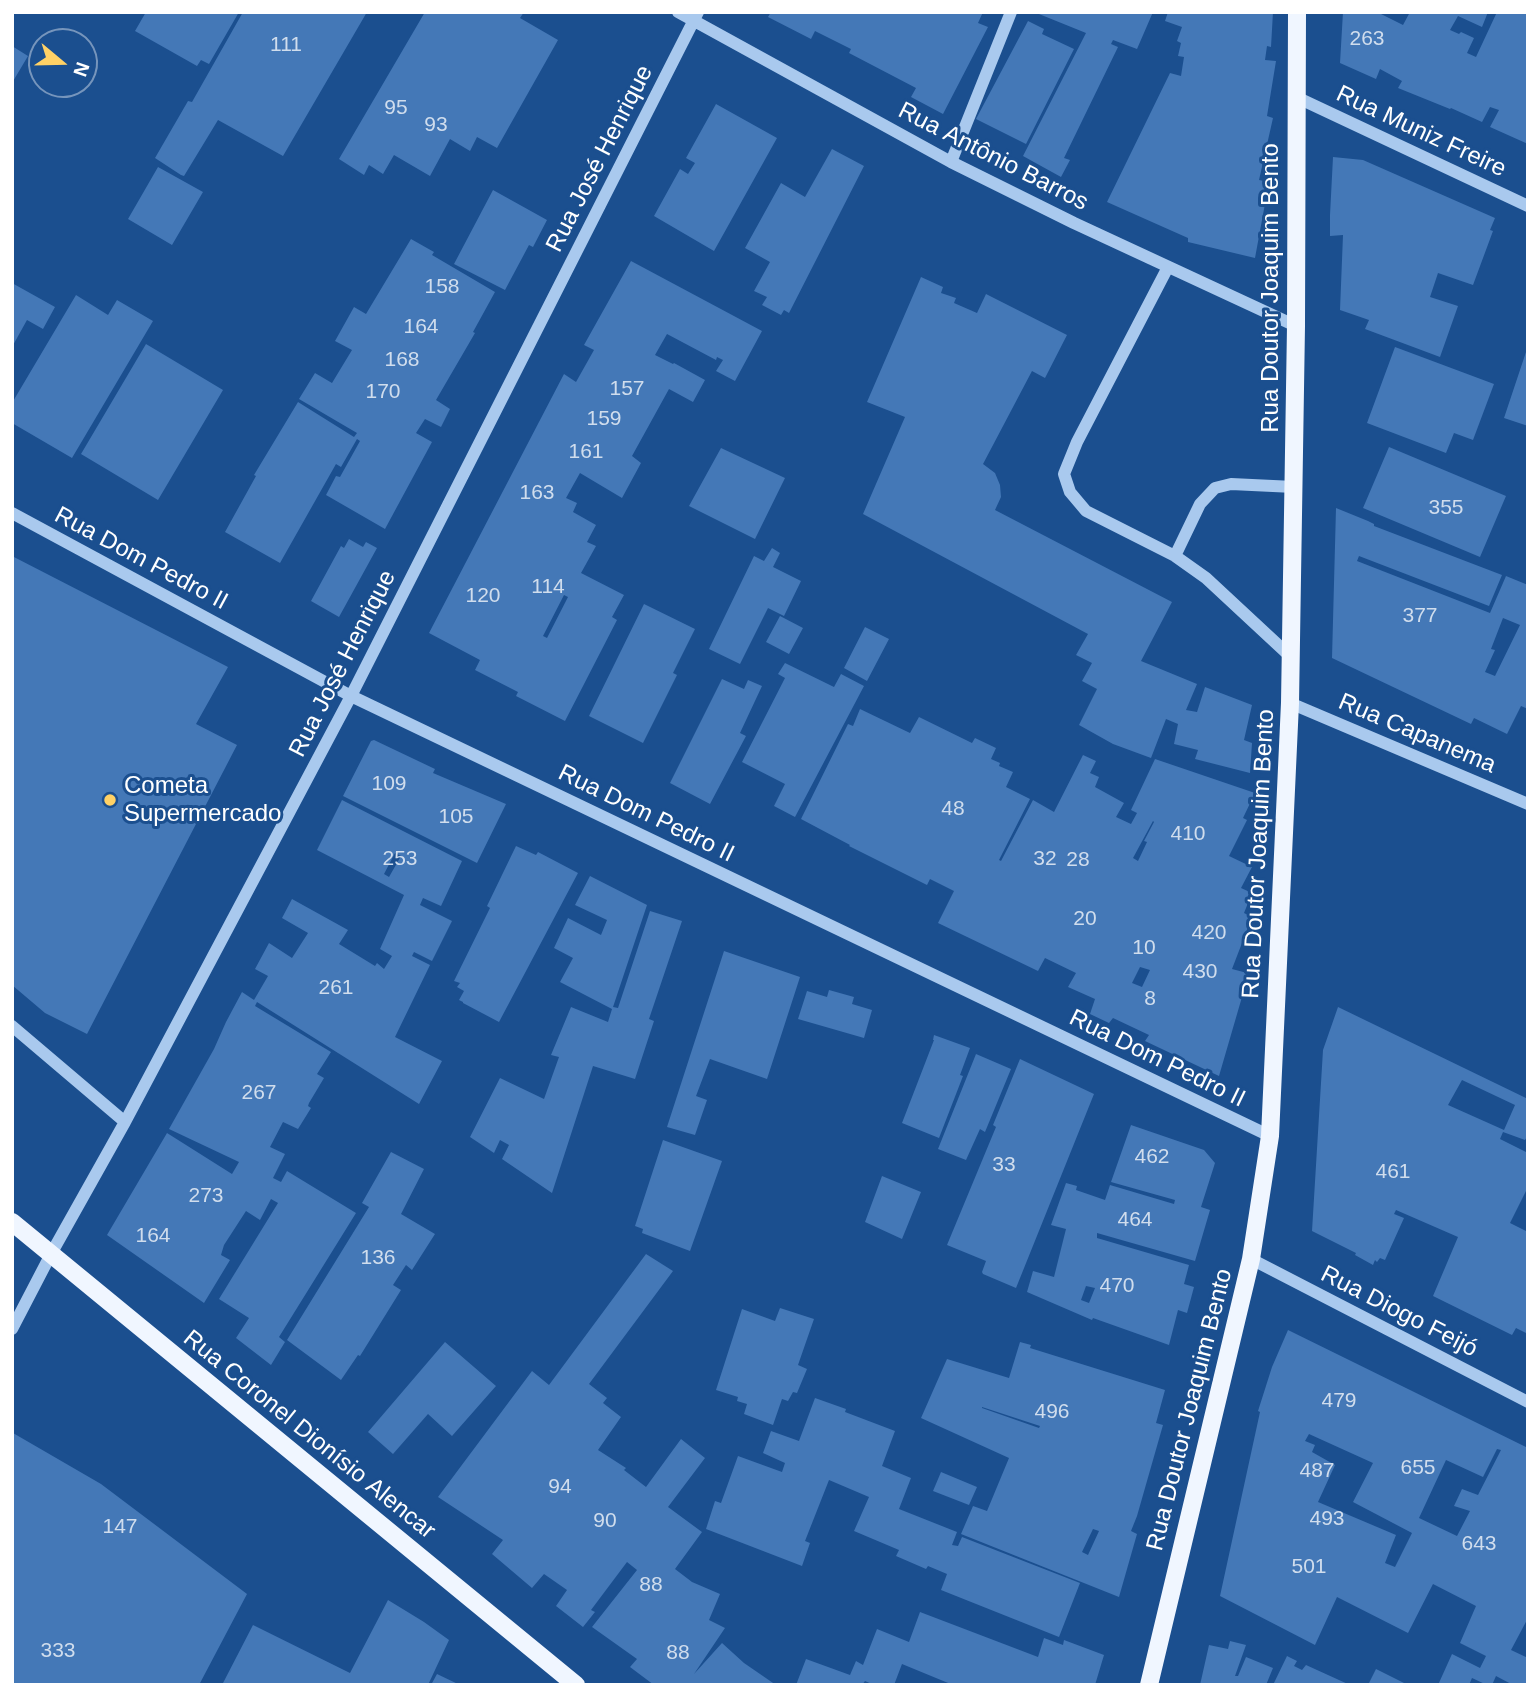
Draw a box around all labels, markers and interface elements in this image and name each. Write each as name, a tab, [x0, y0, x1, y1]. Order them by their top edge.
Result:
house number: 263	[1349, 26, 1385, 52]
north arrow	[28, 28, 98, 98]
house number: 111	[270, 32, 302, 58]
text: N	[69, 59, 94, 79]
street label: Rua José Henrique	[541, 61, 659, 257]
street label: Rua Muniz Freire	[1332, 80, 1510, 184]
house number: 95	[384, 95, 408, 121]
street label: Rua Antônio Barros	[893, 97, 1093, 217]
house number: 93	[424, 112, 448, 138]
street label: Rua Doutor Joaquim Bento	[1257, 143, 1285, 433]
house number: 158	[424, 274, 460, 300]
house number: 164	[403, 314, 439, 340]
house number: 168	[384, 347, 420, 373]
house number: 157	[609, 376, 645, 402]
house number: 170	[365, 379, 401, 405]
house number: 159	[586, 406, 622, 432]
house number: 161	[568, 439, 604, 465]
house number: 163	[519, 480, 555, 506]
house number: 355	[1428, 495, 1464, 521]
street label: Rua Dom Pedro II	[49, 501, 233, 617]
street label: Rua José Henrique	[284, 566, 402, 762]
house number: 114	[531, 574, 565, 600]
house number: 120	[465, 583, 501, 609]
house number: 377	[1402, 603, 1438, 629]
street label: Rua Capanema	[1334, 688, 1500, 780]
street label: Rua Doutor Joaquim Bento	[1237, 709, 1281, 999]
street label: Rua Dom Pedro II	[553, 759, 739, 869]
house number: 109	[371, 771, 407, 797]
place label: Cometa Supermercado	[124, 772, 281, 828]
marker: Cometa Supermercado	[102, 792, 118, 808]
house number: 48	[941, 796, 965, 822]
house number: 105	[438, 804, 474, 830]
house number: 410	[1170, 821, 1206, 847]
house number: 253	[382, 846, 418, 872]
house number: 32	[1033, 846, 1057, 872]
house number: 28	[1066, 847, 1090, 873]
house number: 20	[1073, 906, 1097, 932]
house number: 420	[1191, 920, 1227, 946]
house number: 10	[1132, 935, 1156, 961]
house number: 430	[1182, 959, 1218, 985]
house number: 261	[318, 975, 354, 1001]
house number: 8	[1144, 986, 1156, 1012]
street label: Rua Dom Pedro II	[1064, 1004, 1250, 1114]
house number: 267	[241, 1080, 277, 1106]
house number: 462	[1134, 1144, 1170, 1170]
house number: 33	[992, 1152, 1016, 1178]
house number: 461	[1375, 1159, 1411, 1185]
house number: 273	[188, 1183, 224, 1209]
house number: 464	[1117, 1207, 1153, 1233]
house number: 164	[135, 1223, 171, 1249]
house number: 136	[360, 1245, 396, 1271]
street label: Rua Diogo Feijó	[1316, 1260, 1482, 1364]
street label: Rua Doutor Joaquim Bento	[1141, 1266, 1239, 1554]
house number: 470	[1099, 1273, 1135, 1299]
street label: Rua Coronel Dionísio Alencar	[177, 1324, 441, 1546]
house number: 479	[1321, 1388, 1357, 1414]
house number: 496	[1034, 1399, 1070, 1425]
house number: 655	[1400, 1455, 1436, 1481]
house number: 487	[1299, 1458, 1335, 1484]
house number: 94	[548, 1474, 572, 1500]
house number: 493	[1309, 1506, 1345, 1532]
house number: 90	[593, 1508, 617, 1534]
house number: 147	[102, 1514, 138, 1540]
house number: 643	[1461, 1531, 1497, 1557]
house number: 501	[1291, 1554, 1327, 1580]
house number: 88	[639, 1572, 663, 1598]
house number: 333	[40, 1638, 76, 1664]
house number: 88	[666, 1640, 690, 1666]

